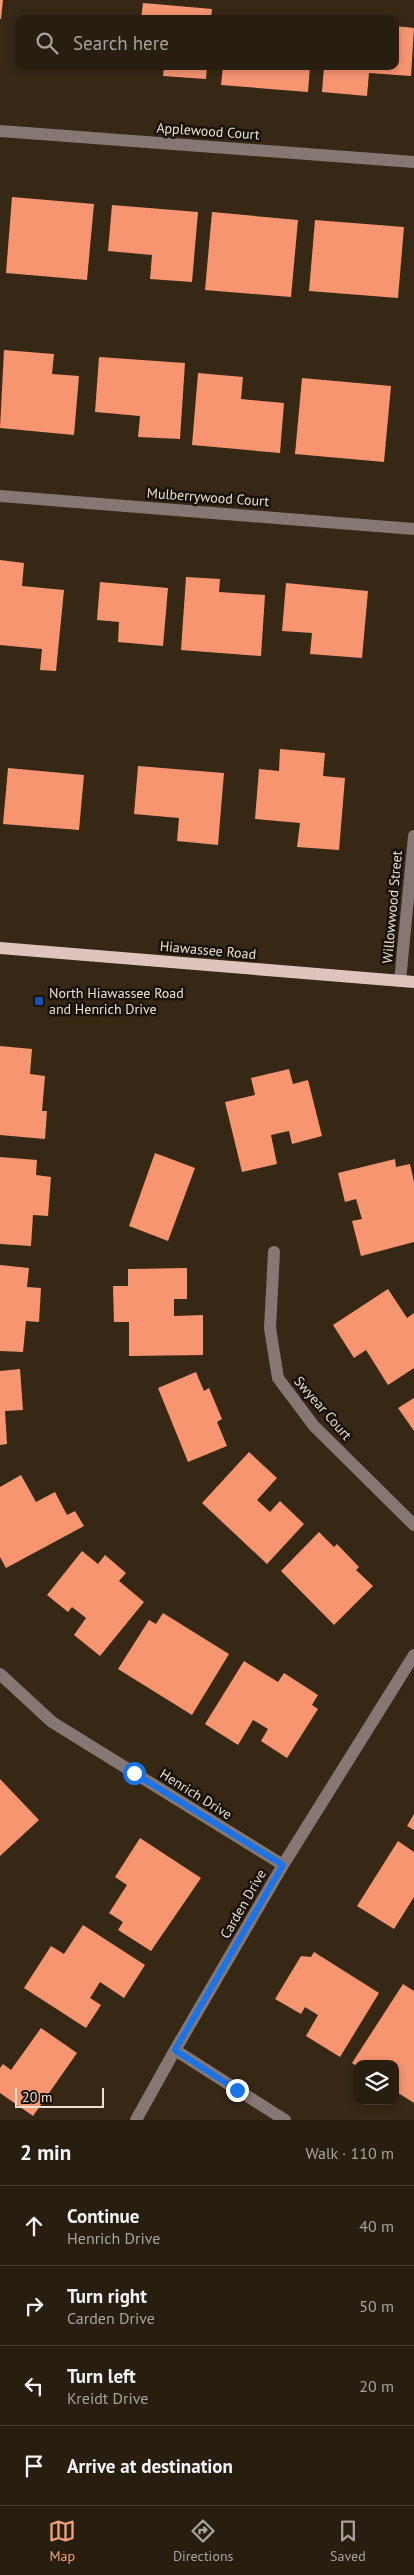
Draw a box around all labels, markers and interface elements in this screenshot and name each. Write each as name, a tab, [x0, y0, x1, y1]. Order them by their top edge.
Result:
search box	[15, 15, 399, 70]
icon: search	[33, 29, 61, 57]
text: Search here	[73, 31, 169, 55]
street label: Applewood Court	[156, 118, 260, 144]
street label: Mulberrywood Court	[146, 484, 270, 510]
street label: Willowwood Street	[378, 850, 406, 964]
street label: Hiawassee Road	[159, 937, 257, 963]
place label: North Hiawassee Road and Henrich Drive	[49, 984, 184, 1018]
marker: North Hiawassee Road and Henrich Drive	[33, 995, 45, 1007]
street label: Swyear Court	[290, 1372, 356, 1444]
route start	[123, 1762, 146, 1785]
street label: Henrich Drive	[157, 1765, 235, 1823]
street label: Carden Drive	[216, 1866, 270, 1942]
map controls	[354, 2060, 399, 2105]
button: layers	[354, 2060, 399, 2105]
route end	[226, 2079, 249, 2102]
scale bar	[15, 2085, 104, 2108]
text: 20 m	[22, 2088, 52, 2106]
text: 2 min	[20, 2139, 71, 2166]
text: Walk · 110 m	[305, 2143, 394, 2163]
text: Continue	[67, 2204, 139, 2228]
icon: ahead	[20, 2212, 48, 2240]
text: 40 m	[359, 2216, 394, 2236]
text: Henrich Drive	[67, 2228, 160, 2248]
text: Turn right	[67, 2284, 147, 2308]
icon: right	[20, 2292, 48, 2320]
text: 50 m	[359, 2296, 394, 2316]
text: Carden Drive	[67, 2308, 155, 2328]
text: Turn left	[67, 2364, 136, 2388]
icon: left	[20, 2372, 48, 2400]
text: 20 m	[359, 2376, 394, 2396]
text: Kreidt Drive	[67, 2388, 148, 2408]
icon: arrive	[20, 2452, 48, 2480]
text: Arrive at destination	[67, 2454, 233, 2478]
tab: Map	[48, 2517, 76, 2565]
tab: Directions	[173, 2517, 233, 2565]
tab: Saved	[330, 2517, 366, 2565]

